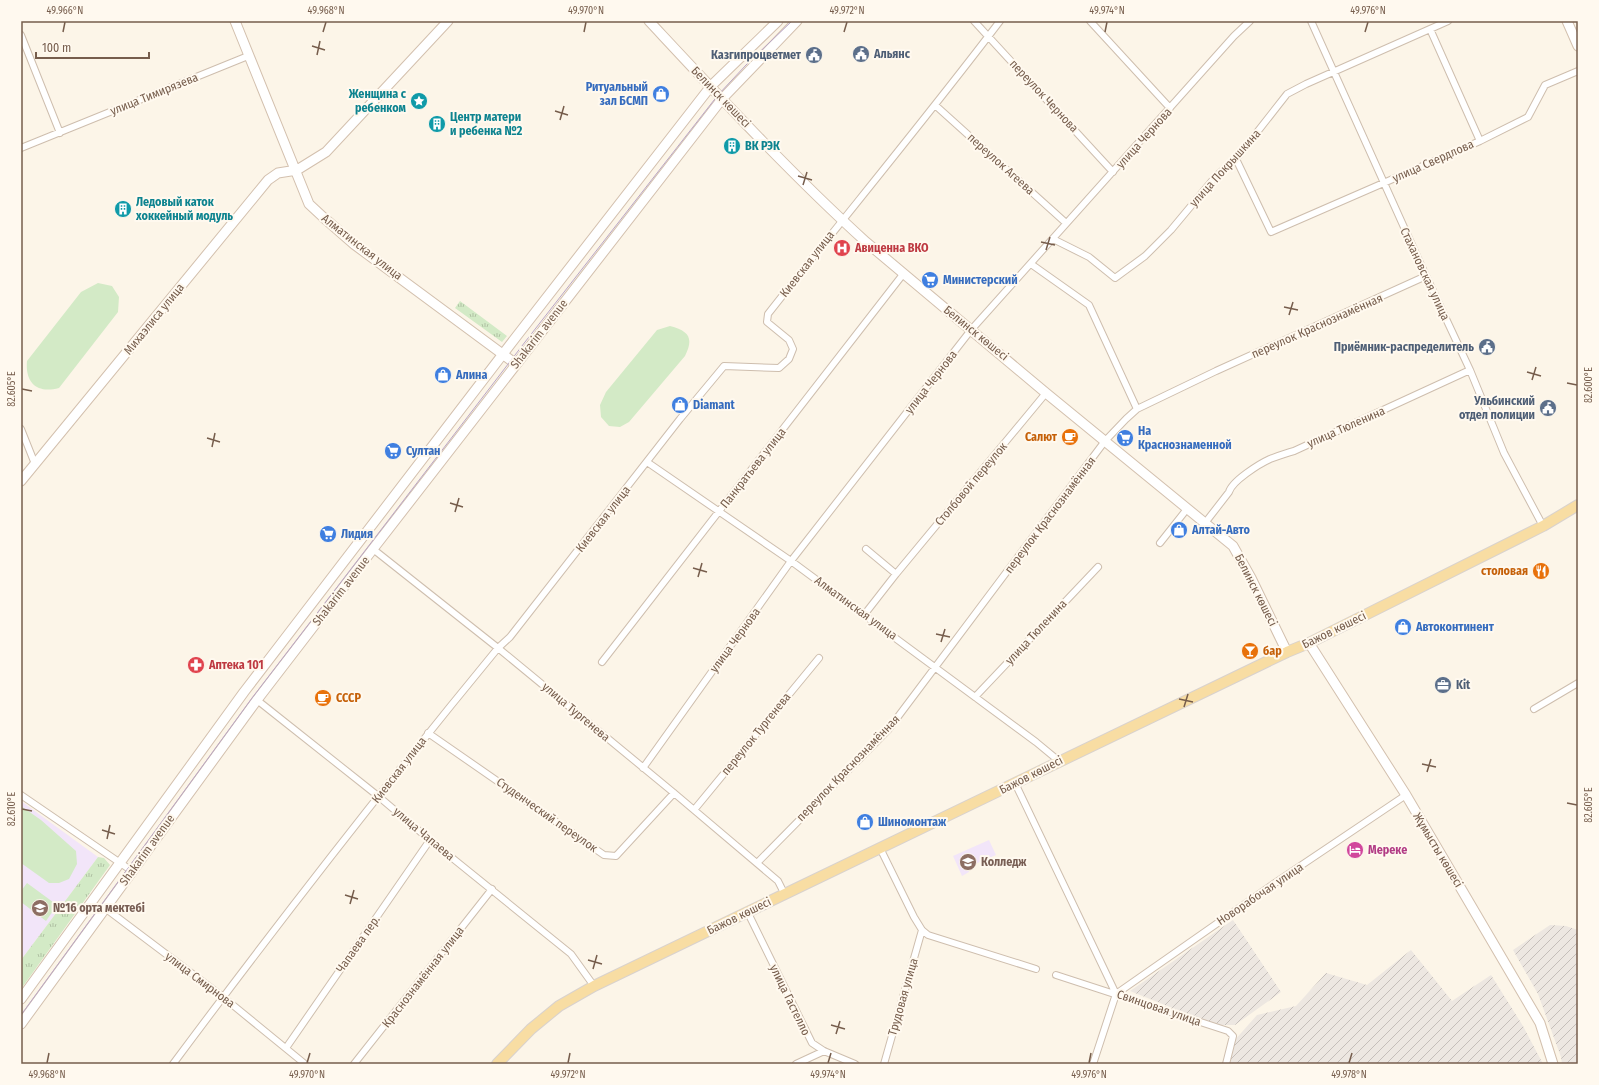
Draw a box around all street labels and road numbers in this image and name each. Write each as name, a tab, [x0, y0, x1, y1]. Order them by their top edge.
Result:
street label: переулок Чернова	[1007, 57, 1081, 135]
street label: Белинск көшесі	[688, 64, 754, 130]
street label: улица Тимирязева	[108, 70, 200, 118]
street label: улица Чернова	[1113, 105, 1175, 171]
street label: улица Покрышкина	[1187, 126, 1264, 210]
street label: переулок Агеева	[965, 130, 1037, 198]
street label: улица Свердлова	[1390, 137, 1476, 185]
street label: Алматинская улица	[319, 211, 405, 283]
street label: Стахановская улица	[1397, 225, 1453, 323]
street label: Киевская улица	[777, 228, 837, 300]
street label: Михаэлиса улица	[121, 281, 187, 357]
street label: переулок Краснознамённая	[1249, 291, 1385, 361]
street label: Shakarim avenue	[508, 296, 570, 371]
street label: Белинск көшесі	[941, 303, 1011, 363]
street label: улица Чернова	[902, 348, 960, 416]
street label: улица Тюленина	[1305, 404, 1387, 450]
street label: Панкратьева улица	[717, 425, 789, 511]
street label: Столбовой переулок	[932, 439, 1010, 528]
street label: переулок Краснознамённая	[1002, 454, 1098, 576]
street label: Киевская улица	[573, 483, 633, 555]
street label: Белинск көшесі	[1232, 552, 1280, 628]
street label: Shakarim avenue	[310, 553, 372, 628]
street label: Алматинская улица	[812, 573, 900, 643]
street label: улица Тюленина	[1002, 597, 1070, 667]
street label: улица Чернова	[707, 605, 763, 675]
street label: Бажов көшесі	[1300, 608, 1368, 652]
street label: улица Тургенева	[539, 680, 613, 744]
street label: переулок Тургенева	[718, 690, 794, 778]
street label: переулок Краснознамённая	[794, 712, 902, 824]
street label: Киевская улица	[369, 734, 429, 806]
street label: Бажов көшесі	[997, 753, 1065, 797]
street label: Студенческий переулок	[494, 775, 601, 855]
street label: улица Чапаева	[391, 804, 457, 864]
street label: Жұмысты көшесі	[1410, 810, 1466, 890]
street label: Shakarim avenue	[117, 812, 177, 888]
street label: Новорабочая улица	[1214, 860, 1306, 928]
street label: Бажов көшесі	[705, 894, 773, 938]
street label: Чапаева пер.	[333, 912, 383, 975]
street label: Краснознамённая улица	[379, 924, 467, 1030]
street label: улица Смирнова	[162, 949, 238, 1011]
street label: Трудовая улица	[885, 956, 921, 1037]
street label: улица Гастелло	[767, 962, 813, 1038]
street label: Свинцовая улица	[1115, 987, 1203, 1029]

